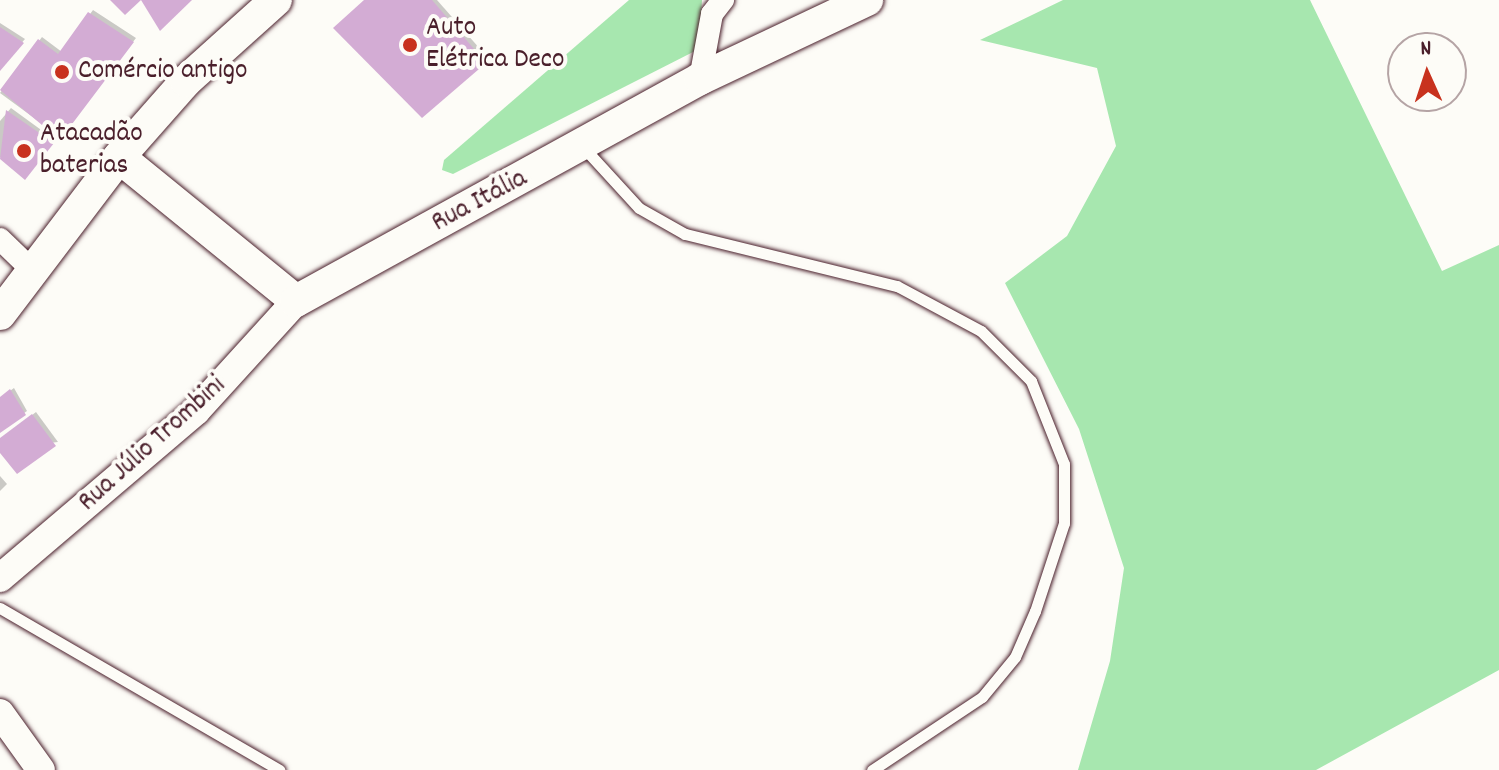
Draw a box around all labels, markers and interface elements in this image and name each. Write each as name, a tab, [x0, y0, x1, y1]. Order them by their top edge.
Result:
place label: Auto Elétrica Deco	[426, 12, 565, 78]
north arrow	[1387, 32, 1467, 112]
text: N	[1420, 34, 1432, 65]
marker: Auto Elétrica Deco	[401, 36, 419, 54]
place label: Comércio antigo	[78, 55, 247, 89]
marker: Comércio antigo	[53, 63, 71, 81]
place label: Atacadão baterias	[40, 118, 143, 184]
marker: Atacadão baterias	[15, 142, 33, 160]
street label: Rua Itália	[427, 163, 533, 241]
street label: Rua Júlio Trombini	[72, 370, 234, 520]

